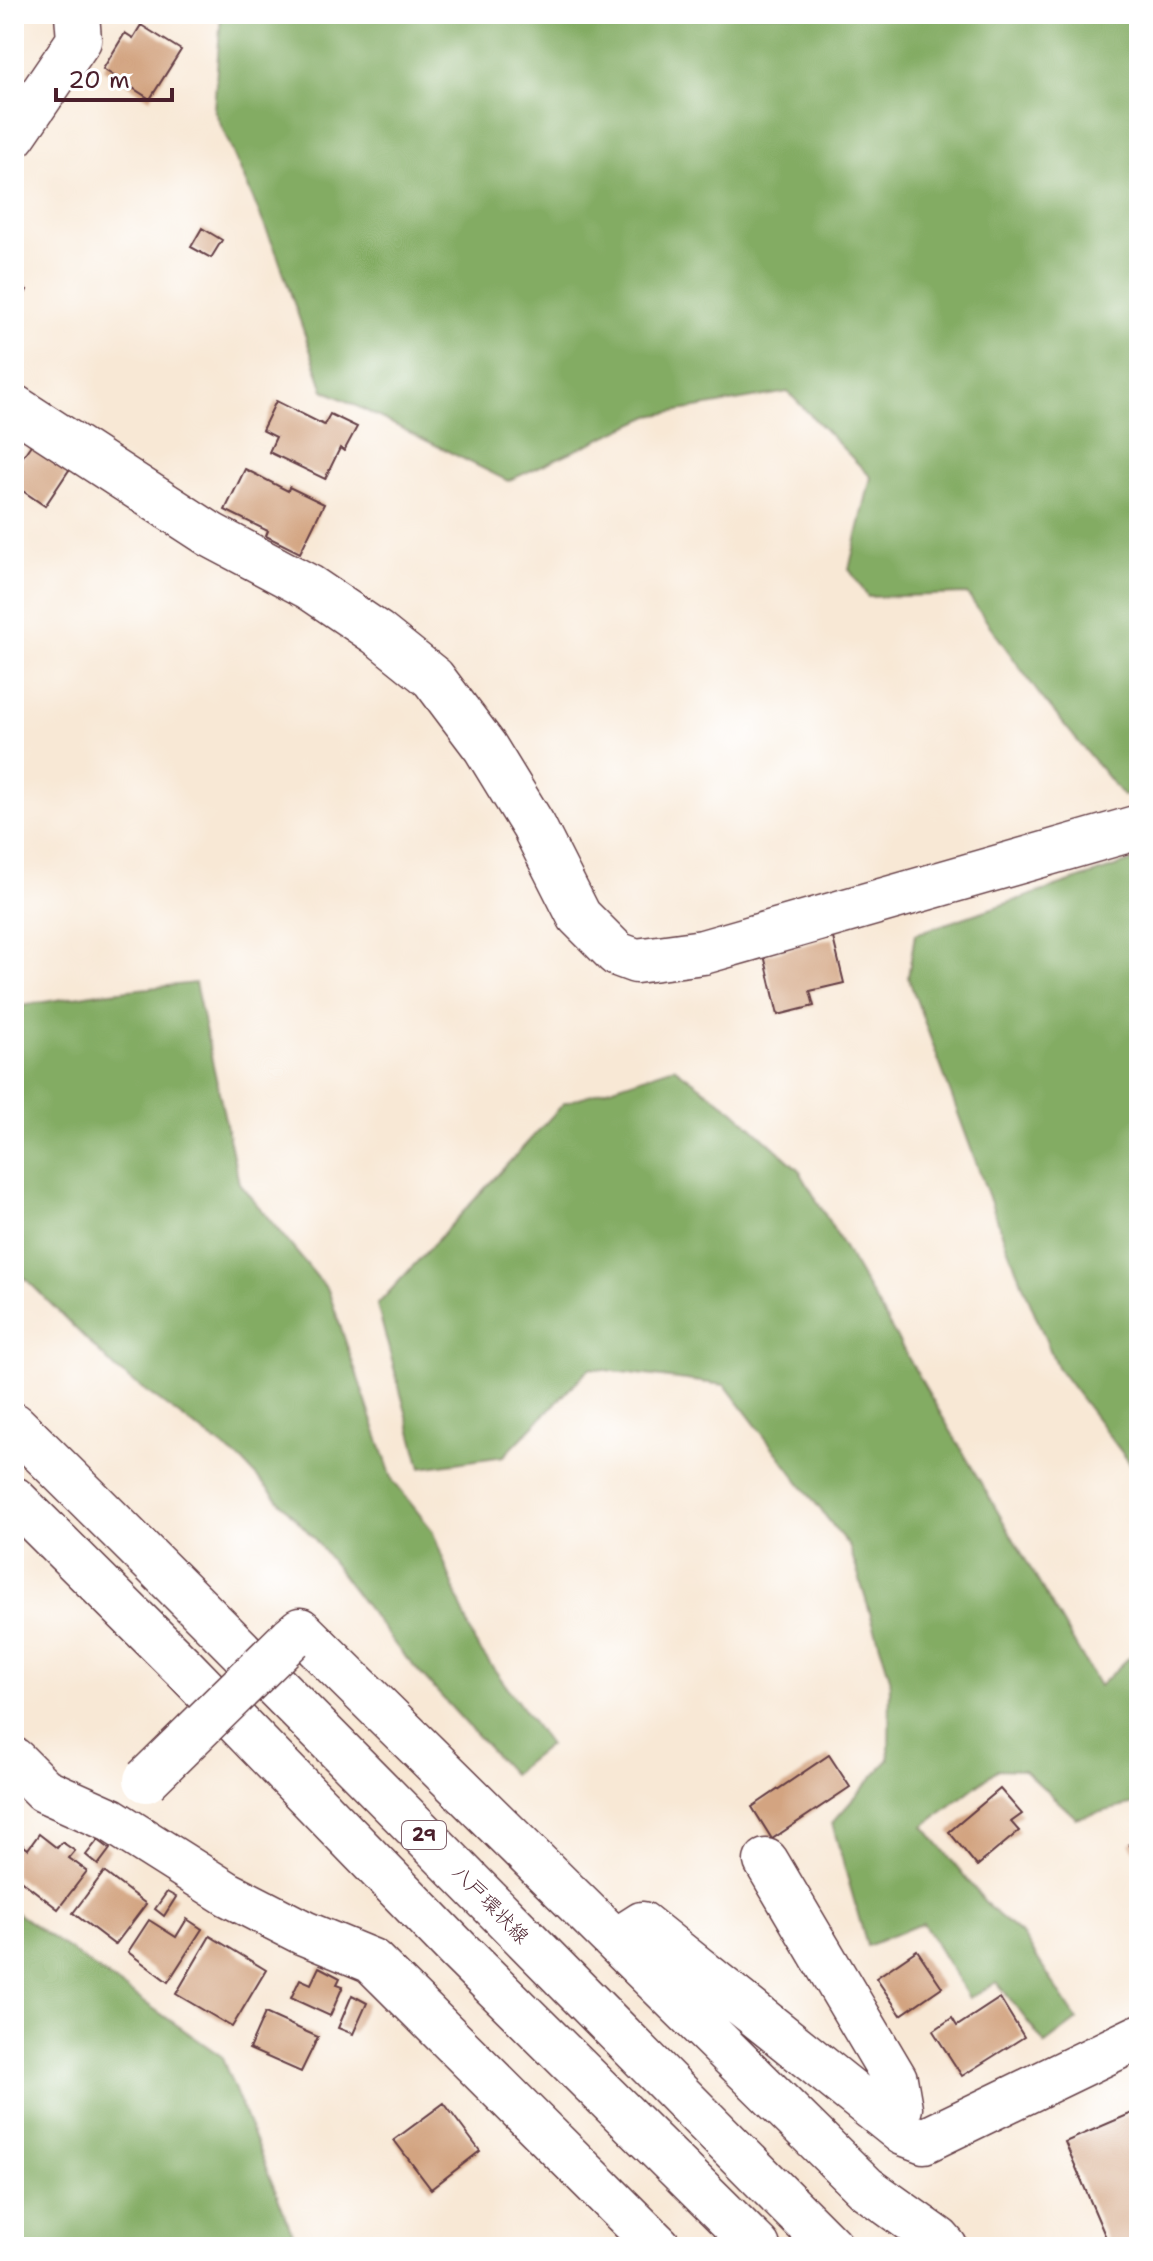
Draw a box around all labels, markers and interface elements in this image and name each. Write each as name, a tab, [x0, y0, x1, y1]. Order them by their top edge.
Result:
scale bar	[56, 52, 172, 102]
text: 20 m	[68, 64, 130, 96]
road number: 29	[402, 1821, 446, 1849]
street label: 八戸環状線	[447, 1859, 535, 1949]

